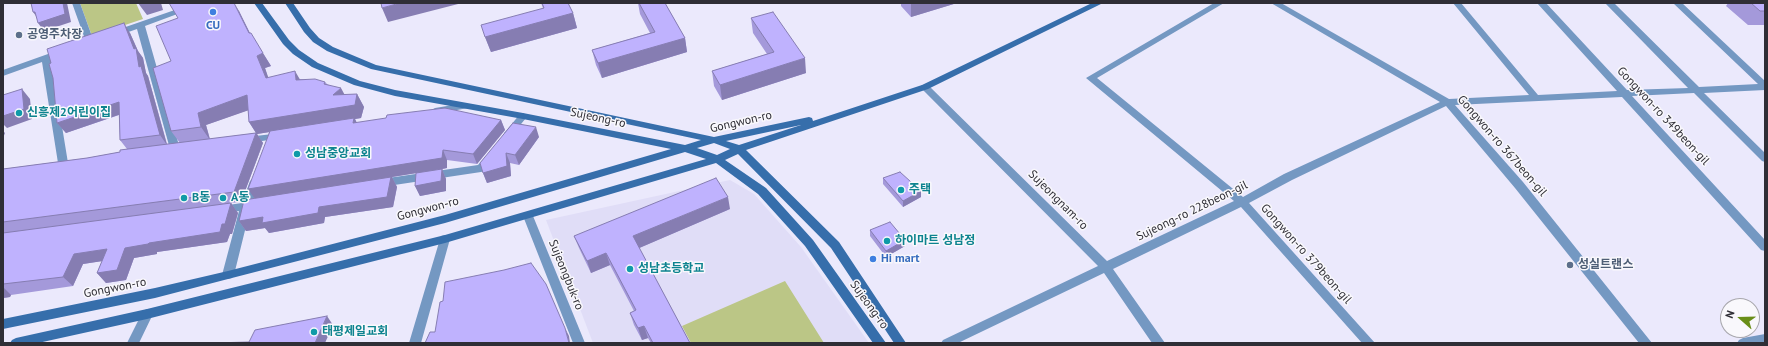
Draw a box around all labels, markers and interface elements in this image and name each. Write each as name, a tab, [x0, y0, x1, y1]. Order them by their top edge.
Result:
marker: CU	[208, 7, 218, 17]
place label: CU	[206, 19, 220, 33]
place label: 공영주차장	[27, 28, 82, 42]
marker: 공영주차장	[14, 30, 24, 40]
street label: Gongwon-ro 349beon-gil	[1614, 64, 1712, 168]
street label: Gongwon-ro 367beon-gil	[1454, 93, 1550, 199]
street label: Sujeong-ro	[569, 105, 627, 131]
place label: 신흥제2어린이집	[27, 106, 111, 120]
marker: 신흥제2어린이집	[14, 108, 24, 118]
street label: Gongwon-ro	[709, 108, 773, 136]
place label: 성남중앙교회	[305, 147, 371, 161]
marker: 성남중앙교회	[292, 149, 302, 159]
street label: Sujeongnam-ro	[1025, 167, 1091, 233]
street label: Sujeong-ro 228beon-gil	[1134, 178, 1250, 244]
place label: 주택	[909, 183, 931, 197]
marker: 주택	[896, 185, 906, 195]
place label: B동	[192, 191, 210, 205]
place label: A동	[231, 191, 249, 205]
marker: B동	[179, 193, 189, 203]
marker: A동	[218, 193, 228, 203]
street label: Gongwon-ro	[396, 194, 460, 224]
street label: Gongwon-ro 379beon-gil	[1257, 201, 1355, 307]
place label: 하이마트 성남정	[895, 234, 975, 248]
marker: 하이마트 성남정	[882, 236, 892, 246]
street label: Sujeongbuk-ro	[545, 238, 587, 312]
place label: Hi mart	[881, 252, 919, 266]
marker: Hi mart	[868, 254, 878, 264]
place label: 성실트랜스	[1578, 258, 1633, 272]
marker: 성실트랜스	[1565, 260, 1575, 270]
place label: 성남초등학교	[638, 262, 704, 276]
marker: 성남초등학교	[625, 264, 635, 274]
street label: Gongwon-ro	[83, 275, 147, 301]
street label: Sujeong-ro	[847, 278, 891, 332]
north arrow	[1720, 298, 1760, 338]
text: N	[1722, 308, 1737, 320]
place label: 태평제일교회	[322, 325, 388, 339]
marker: 태평제일교회	[309, 327, 319, 337]

